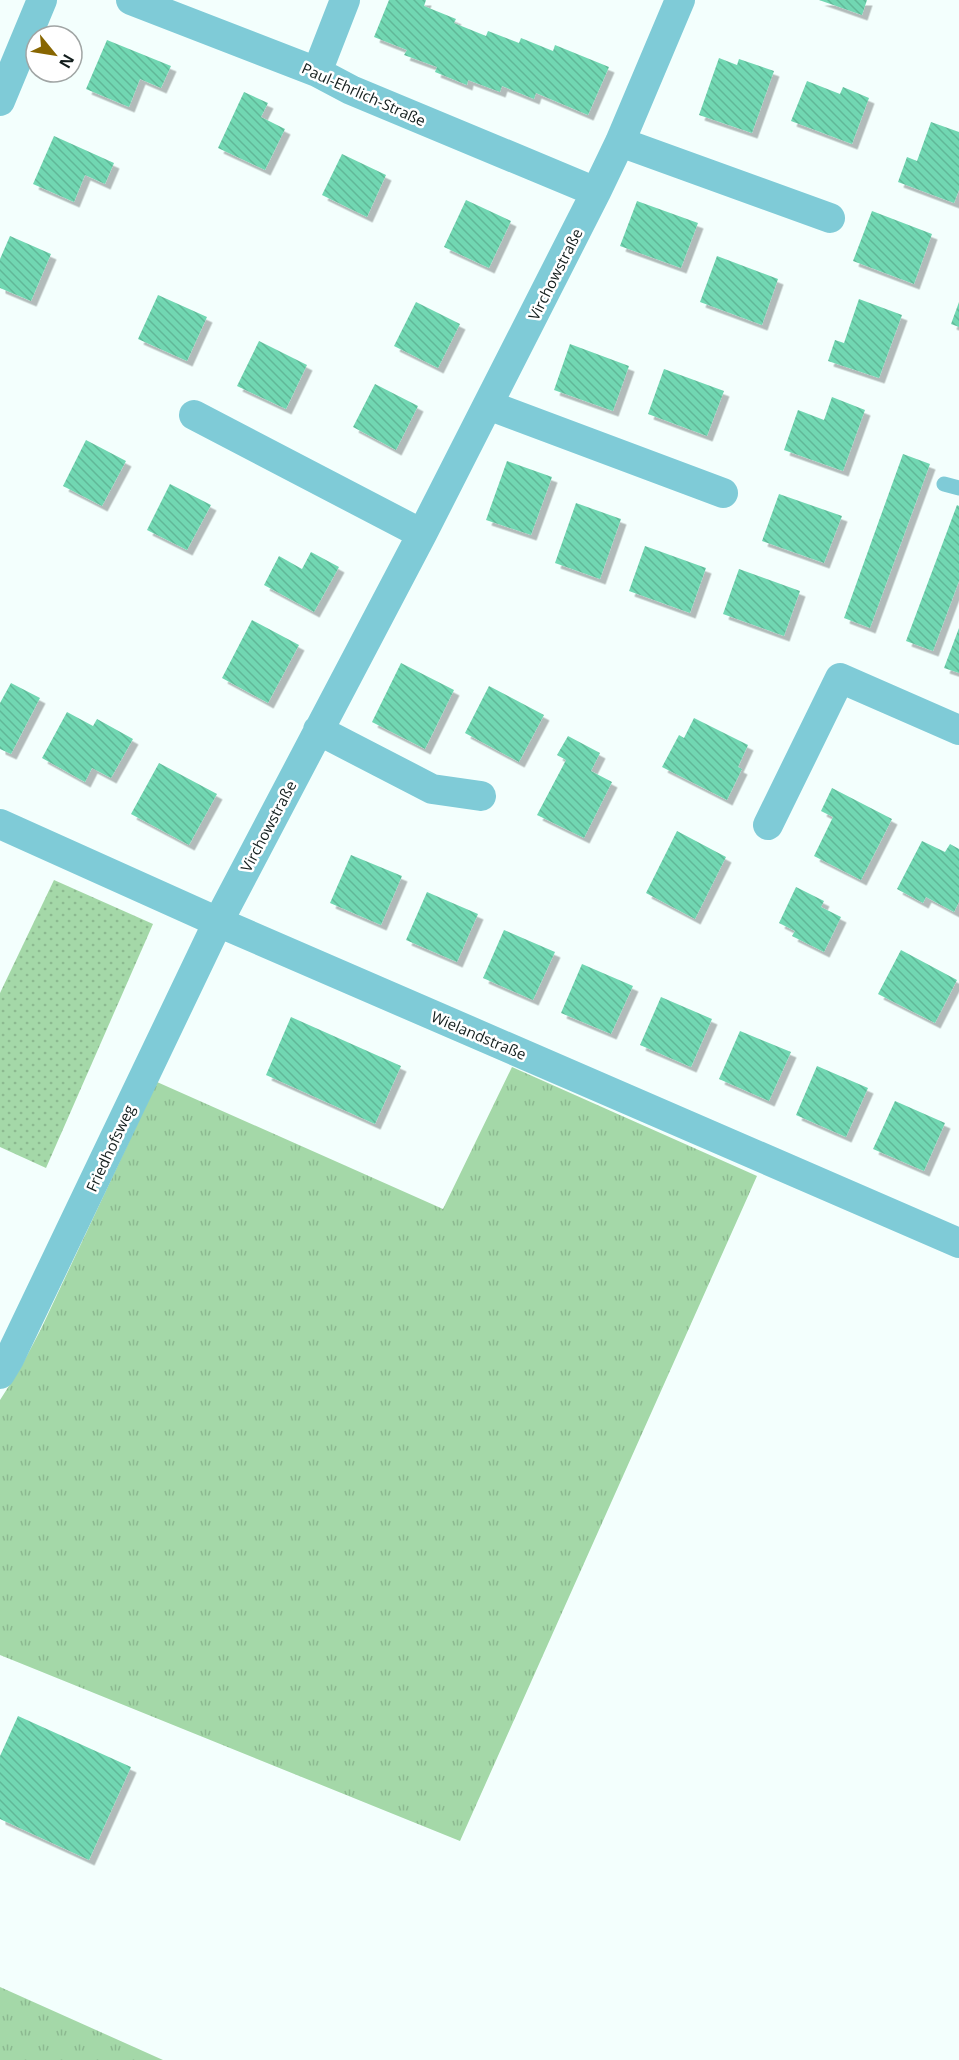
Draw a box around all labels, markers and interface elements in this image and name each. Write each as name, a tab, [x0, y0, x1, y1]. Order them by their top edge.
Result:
north arrow	[24, 24, 84, 84]
text: N	[54, 50, 80, 73]
street label: Paul-Ehrlich-Straße	[299, 58, 429, 130]
street label: Virchowstraße	[523, 225, 587, 323]
street label: Virchowstraße	[236, 777, 300, 875]
street label: Wielandstraße	[428, 1006, 530, 1064]
street label: Friedhofsweg	[81, 1101, 139, 1195]

